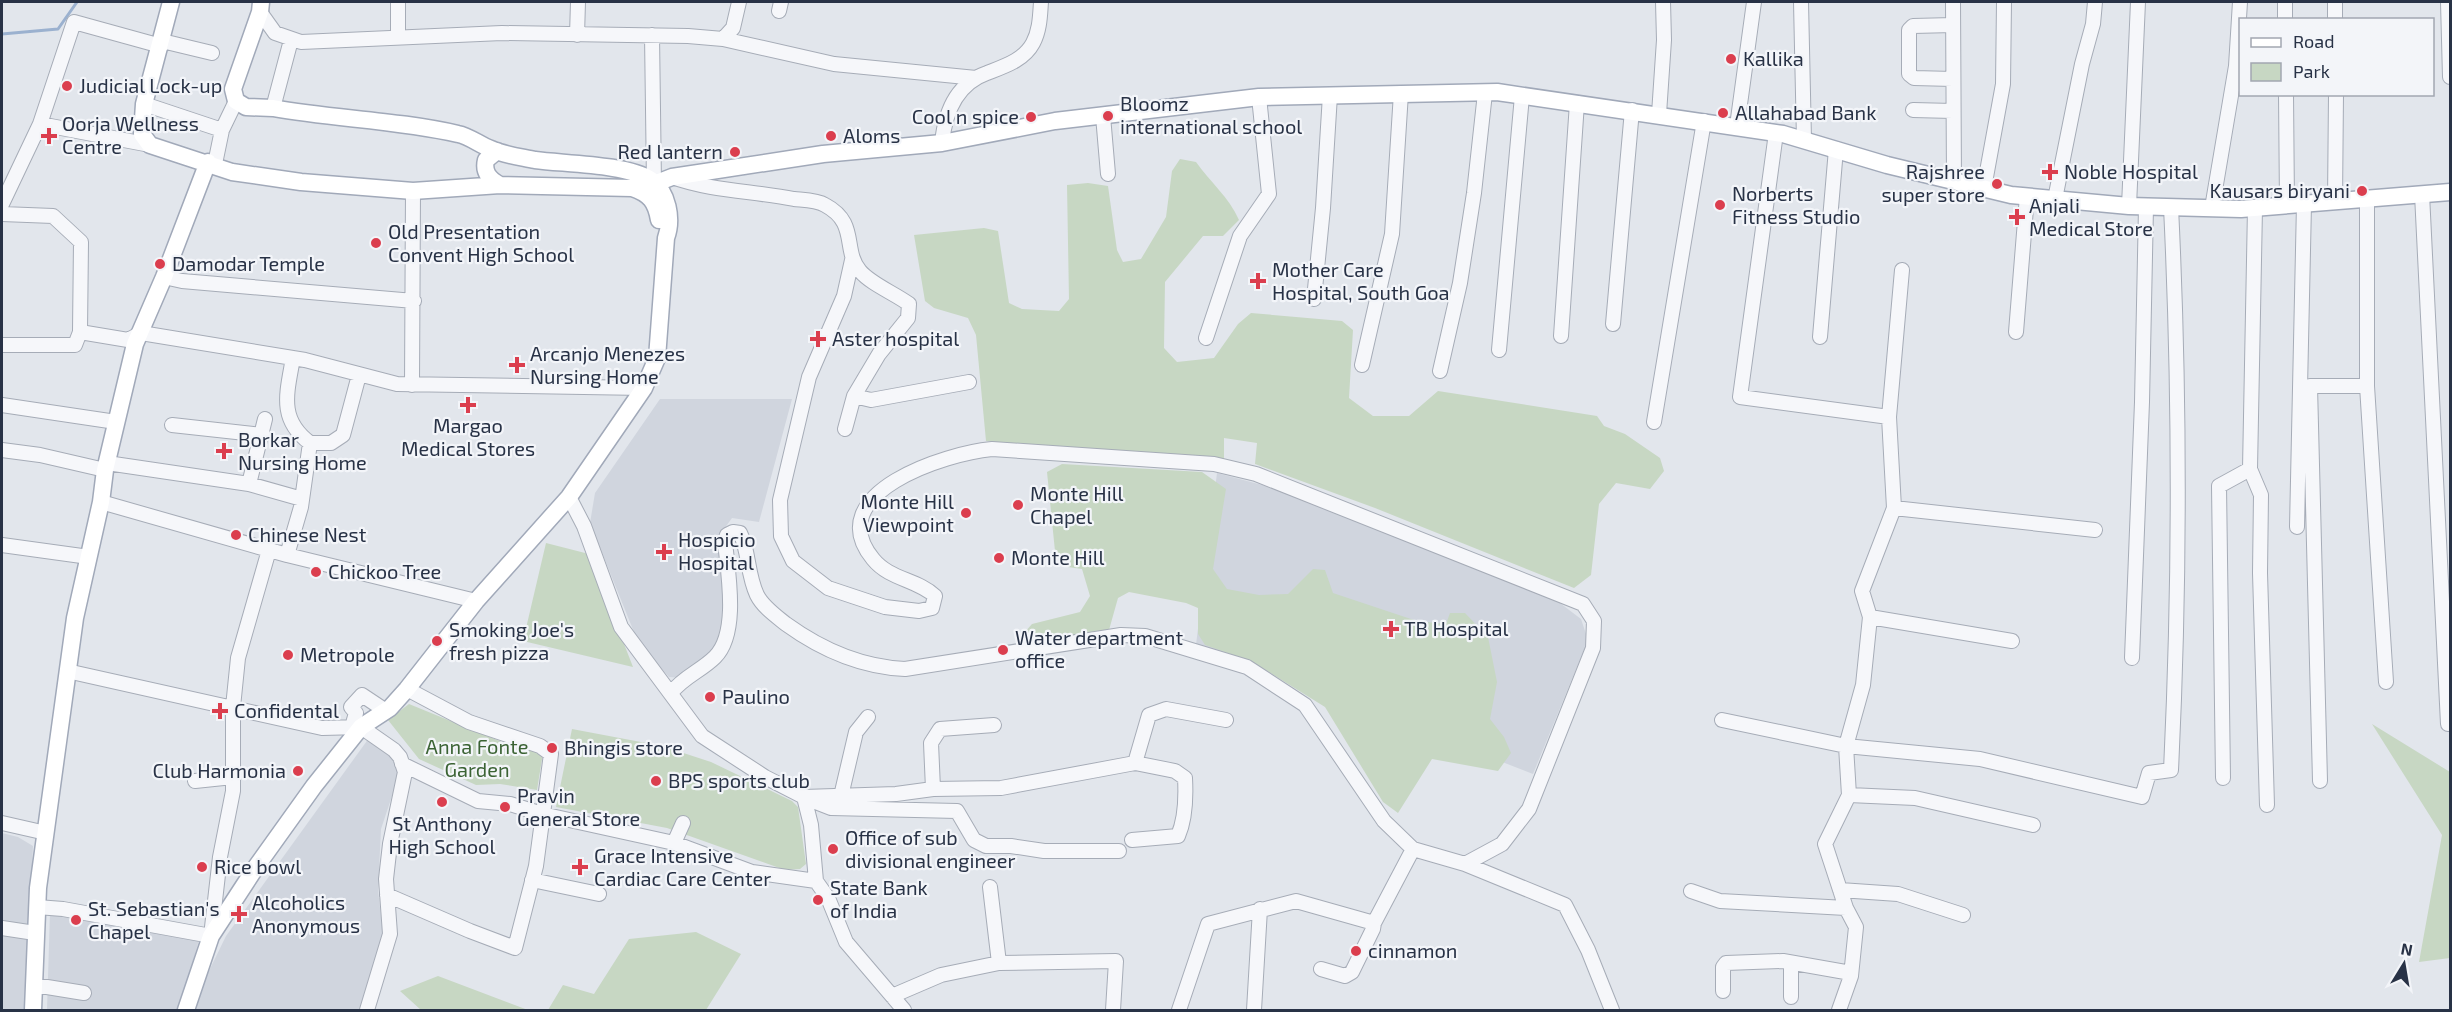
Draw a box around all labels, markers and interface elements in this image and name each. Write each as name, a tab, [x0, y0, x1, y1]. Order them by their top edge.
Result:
legend	[2239, 18, 2434, 96]
text: Road	[2293, 30, 2334, 52]
place label: Kallika	[1743, 46, 1804, 70]
marker: Kallika	[1724, 52, 1738, 66]
text: Park	[2293, 60, 2330, 82]
place label: Judicial Lock-up	[79, 73, 222, 97]
marker: Judicial Lock-up	[60, 79, 74, 93]
place label: Bloomz international school	[1120, 91, 1302, 138]
place label: Allahabad Bank	[1735, 100, 1876, 124]
place label: Cool n spice	[912, 104, 1019, 128]
marker: Allahabad Bank	[1716, 106, 1730, 120]
marker: Bloomz international school	[1101, 109, 1115, 123]
marker: Cool n spice	[1024, 110, 1038, 124]
place label: Oorja Wellness Centre	[62, 111, 199, 158]
place label: Aloms	[843, 123, 900, 147]
marker: Oorja Wellness Centre	[40, 127, 58, 145]
marker: Aloms	[824, 129, 838, 143]
place label: Red lantern	[618, 139, 723, 163]
marker: Red lantern	[728, 145, 742, 159]
place label: Rajshree super store	[1881, 159, 1985, 206]
place label: Noble Hospital	[2064, 159, 2198, 183]
marker: Noble Hospital	[2041, 163, 2059, 181]
marker: Rajshree super store	[1990, 177, 2004, 191]
place label: Kausars biryani	[2210, 178, 2350, 202]
place label: Norberts Fitness Studio	[1732, 181, 1860, 228]
marker: Kausars biryani	[2355, 184, 2369, 198]
place label: Anjali Medical Store	[2029, 193, 2153, 240]
marker: Norberts Fitness Studio	[1713, 198, 1727, 212]
marker: Anjali Medical Store	[2010, 210, 2024, 224]
place label: Old Presentation Convent High School	[388, 219, 574, 266]
marker: Old Presentation Convent High School	[369, 236, 383, 250]
place label: Damodar Temple	[172, 251, 325, 275]
marker: Damodar Temple	[153, 257, 167, 271]
place label: Mother Care Hospital, South Goa	[1272, 257, 1450, 304]
marker: Mother Care Hospital, South Goa	[1249, 272, 1267, 290]
place label: Aster hospital	[832, 326, 959, 350]
marker: Aster hospital	[809, 330, 827, 348]
place label: Arcanjo Menezes Nursing Home	[530, 341, 685, 388]
marker: Arcanjo Menezes Nursing Home	[508, 356, 526, 374]
marker: Margao Medical Stores	[461, 398, 475, 412]
place label: Margao Medical Stores	[401, 413, 535, 460]
place label: Borkar Nursing Home	[238, 427, 367, 474]
marker: Borkar Nursing Home	[215, 442, 233, 460]
place label: Monte Hill Chapel	[1030, 481, 1124, 528]
place label: Monte Hill Viewpoint	[860, 489, 954, 536]
marker: Monte Hill Chapel	[1011, 498, 1025, 512]
marker: Monte Hill Viewpoint	[959, 506, 973, 520]
place label: Chinese Nest	[248, 522, 367, 546]
place label: Hospicio Hospital	[678, 527, 756, 574]
marker: Chinese Nest	[229, 528, 243, 542]
marker: Hospicio Hospital	[655, 543, 673, 561]
place label: Monte Hill	[1011, 545, 1105, 569]
marker: Monte Hill	[992, 551, 1006, 565]
place label: Chickoo Tree	[328, 559, 441, 583]
marker: Chickoo Tree	[309, 565, 323, 579]
place label: TB Hospital	[1404, 616, 1509, 640]
place label: Smoking Joe's fresh pizza	[449, 617, 574, 664]
marker: TB Hospital	[1382, 620, 1400, 638]
place label: Water department office	[1015, 625, 1183, 672]
marker: Smoking Joe's fresh pizza	[430, 634, 444, 648]
place label: Metropole	[300, 642, 395, 666]
marker: Water department office	[996, 643, 1010, 657]
marker: Metropole	[281, 648, 295, 662]
place label: Paulino	[722, 684, 790, 708]
marker: Paulino	[703, 690, 717, 704]
place label: Confidental	[234, 698, 339, 722]
marker: Confidental	[211, 702, 229, 720]
park label: Anna Fonte Garden	[426, 734, 528, 781]
place label: Bhingis store	[564, 735, 683, 759]
marker: Bhingis store	[545, 741, 559, 755]
place label: Club Harmonia	[153, 758, 286, 782]
marker: Club Harmonia	[291, 764, 305, 778]
place label: BPS sports club	[668, 768, 810, 792]
marker: BPS sports club	[649, 774, 663, 788]
place label: Pravin General Store	[517, 783, 640, 830]
marker: St Anthony High School	[435, 795, 449, 809]
marker: Pravin General Store	[498, 800, 512, 814]
place label: St Anthony High School	[389, 811, 495, 858]
place label: Office of sub divisional engineer	[845, 825, 1016, 872]
marker: Office of sub divisional engineer	[826, 842, 840, 856]
place label: Grace Intensive Cardiac Care Center	[594, 843, 771, 890]
place label: Rice bowl	[214, 854, 301, 878]
marker: Grace Intensive Cardiac Care Center	[571, 858, 589, 876]
marker: Rice bowl	[195, 860, 209, 874]
place label: State Bank of India	[830, 875, 928, 922]
place label: Alcoholics Anonymous	[252, 890, 360, 937]
marker: State Bank of India	[811, 893, 825, 907]
place label: St. Sebastian's Chapel	[88, 896, 220, 943]
marker: Alcoholics Anonymous	[230, 905, 248, 923]
marker: St. Sebastian's Chapel	[69, 913, 83, 927]
north arrow	[2374, 934, 2434, 994]
place label: cinnamon	[1368, 938, 1457, 962]
text: N	[2399, 938, 2414, 959]
marker: cinnamon	[1349, 944, 1363, 958]

